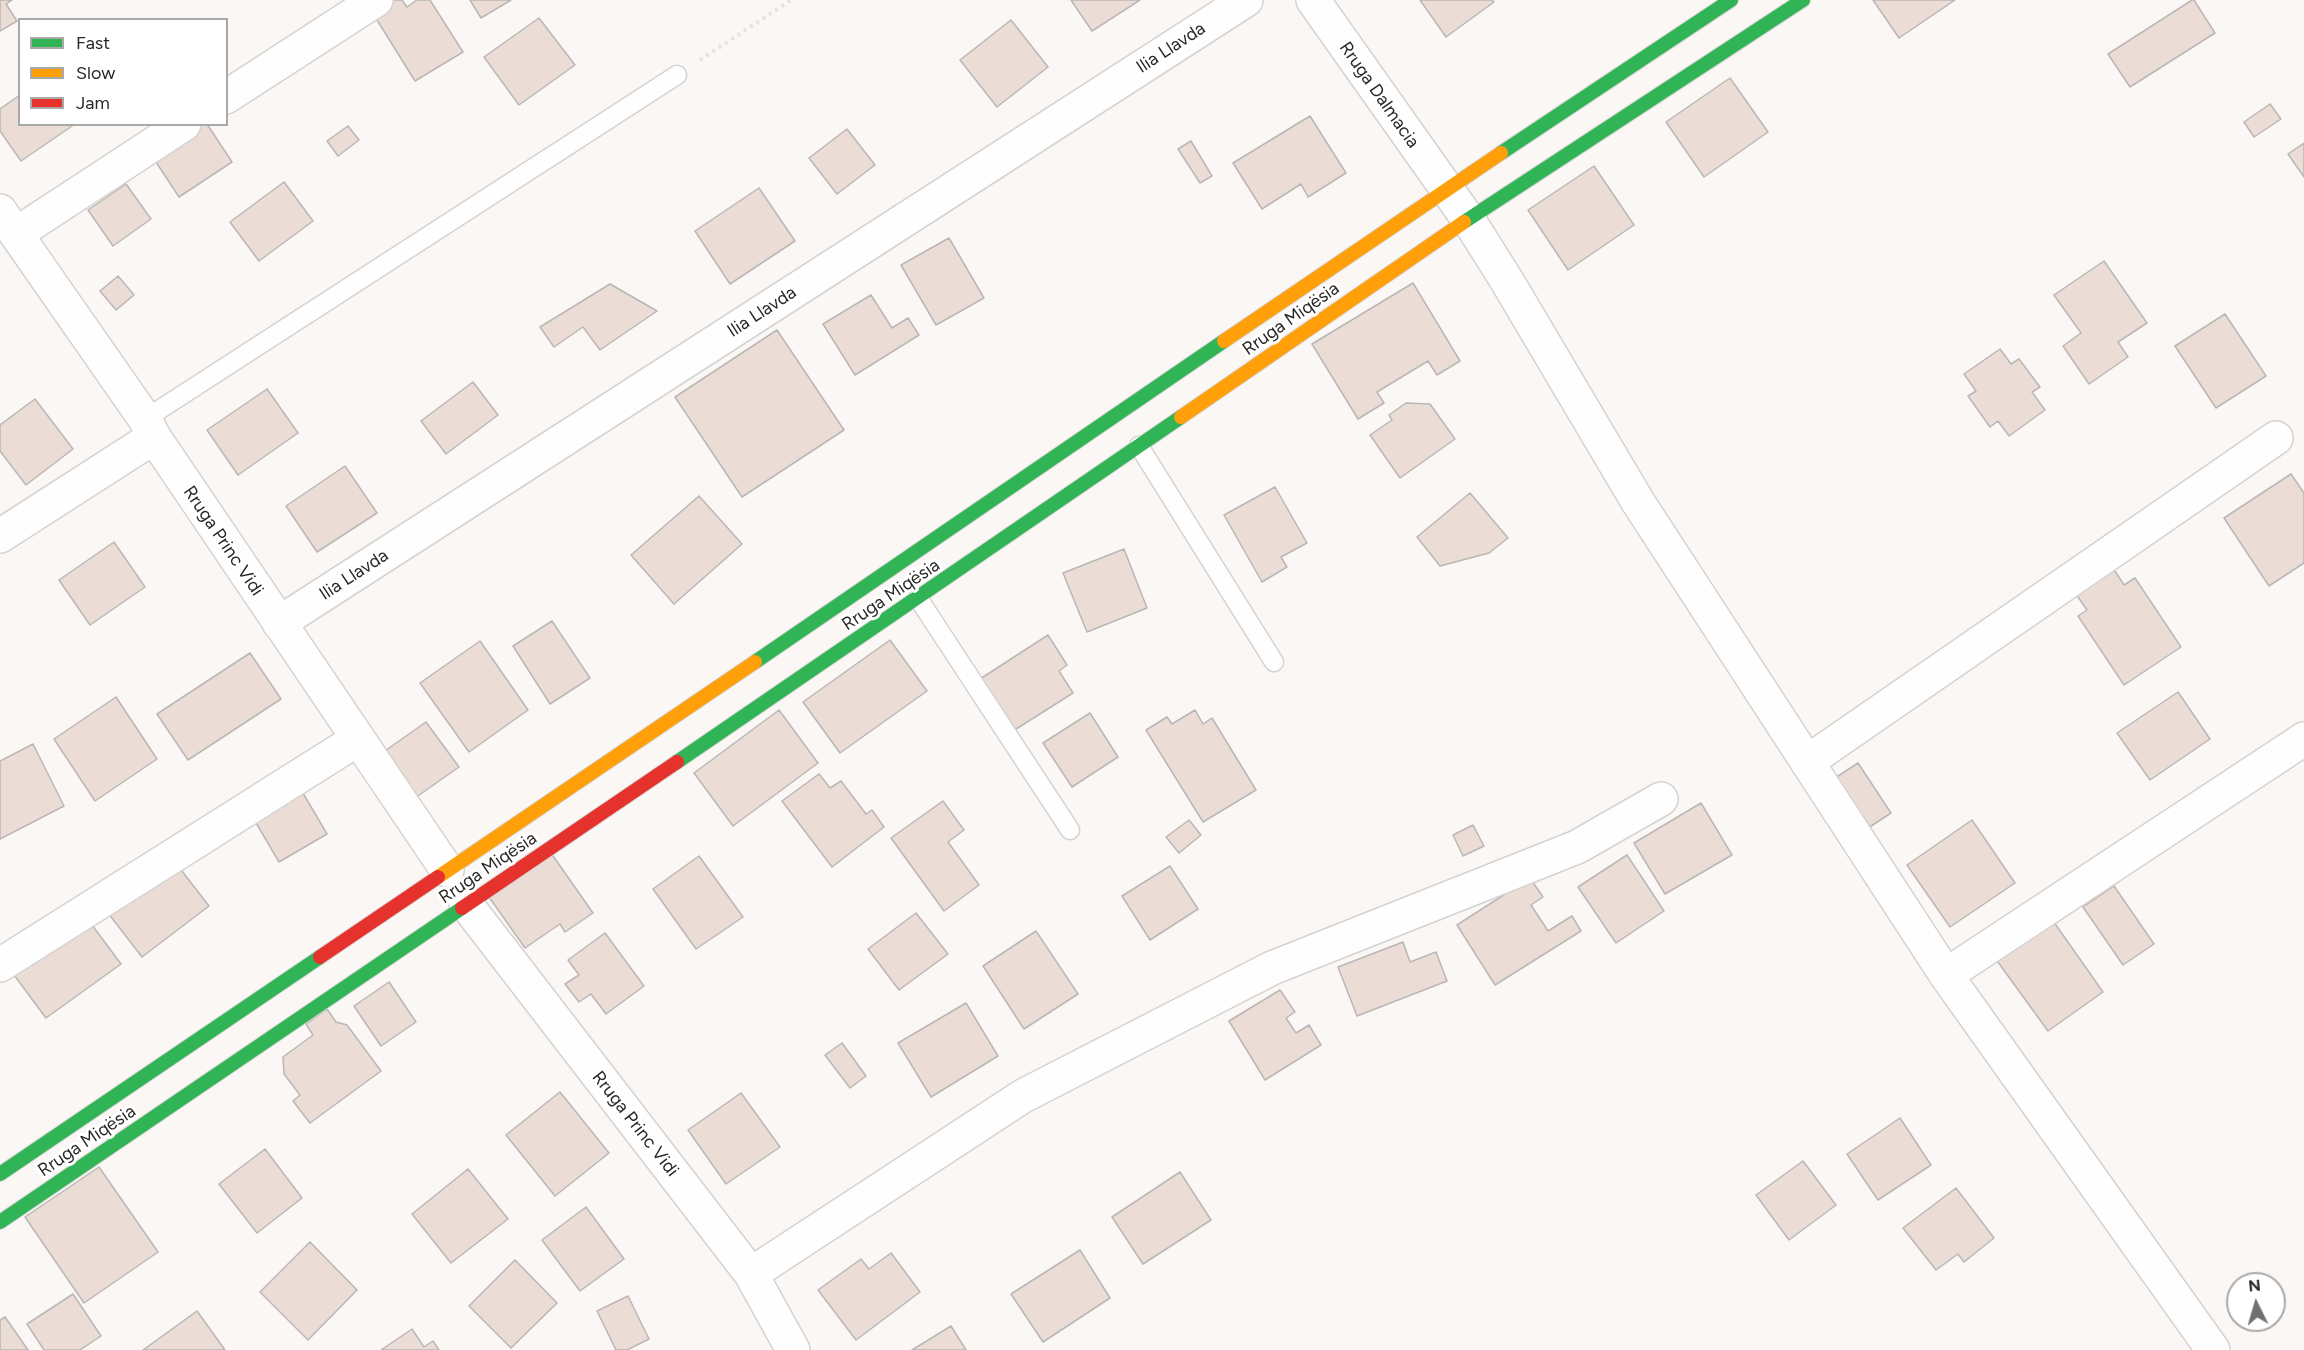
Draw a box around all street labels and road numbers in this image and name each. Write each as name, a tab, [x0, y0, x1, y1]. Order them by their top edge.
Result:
street label: Ilia Llavda	[1132, 18, 1210, 78]
street label: Rruga Dalmacia	[1334, 38, 1424, 152]
street label: Rruga Miqësia	[1239, 278, 1343, 360]
street label: Ilia Llavda	[723, 282, 801, 342]
street label: Rruga Princ Vidi	[178, 482, 268, 600]
street label: Ilia Llavda	[315, 545, 393, 605]
street label: Rruga Miqësia	[838, 554, 944, 636]
street label: Rruga Miqësia	[435, 827, 541, 909]
street label: Rruga Princ Vidi	[587, 1067, 683, 1181]
street label: Rruga Miqësia	[34, 1100, 140, 1182]

